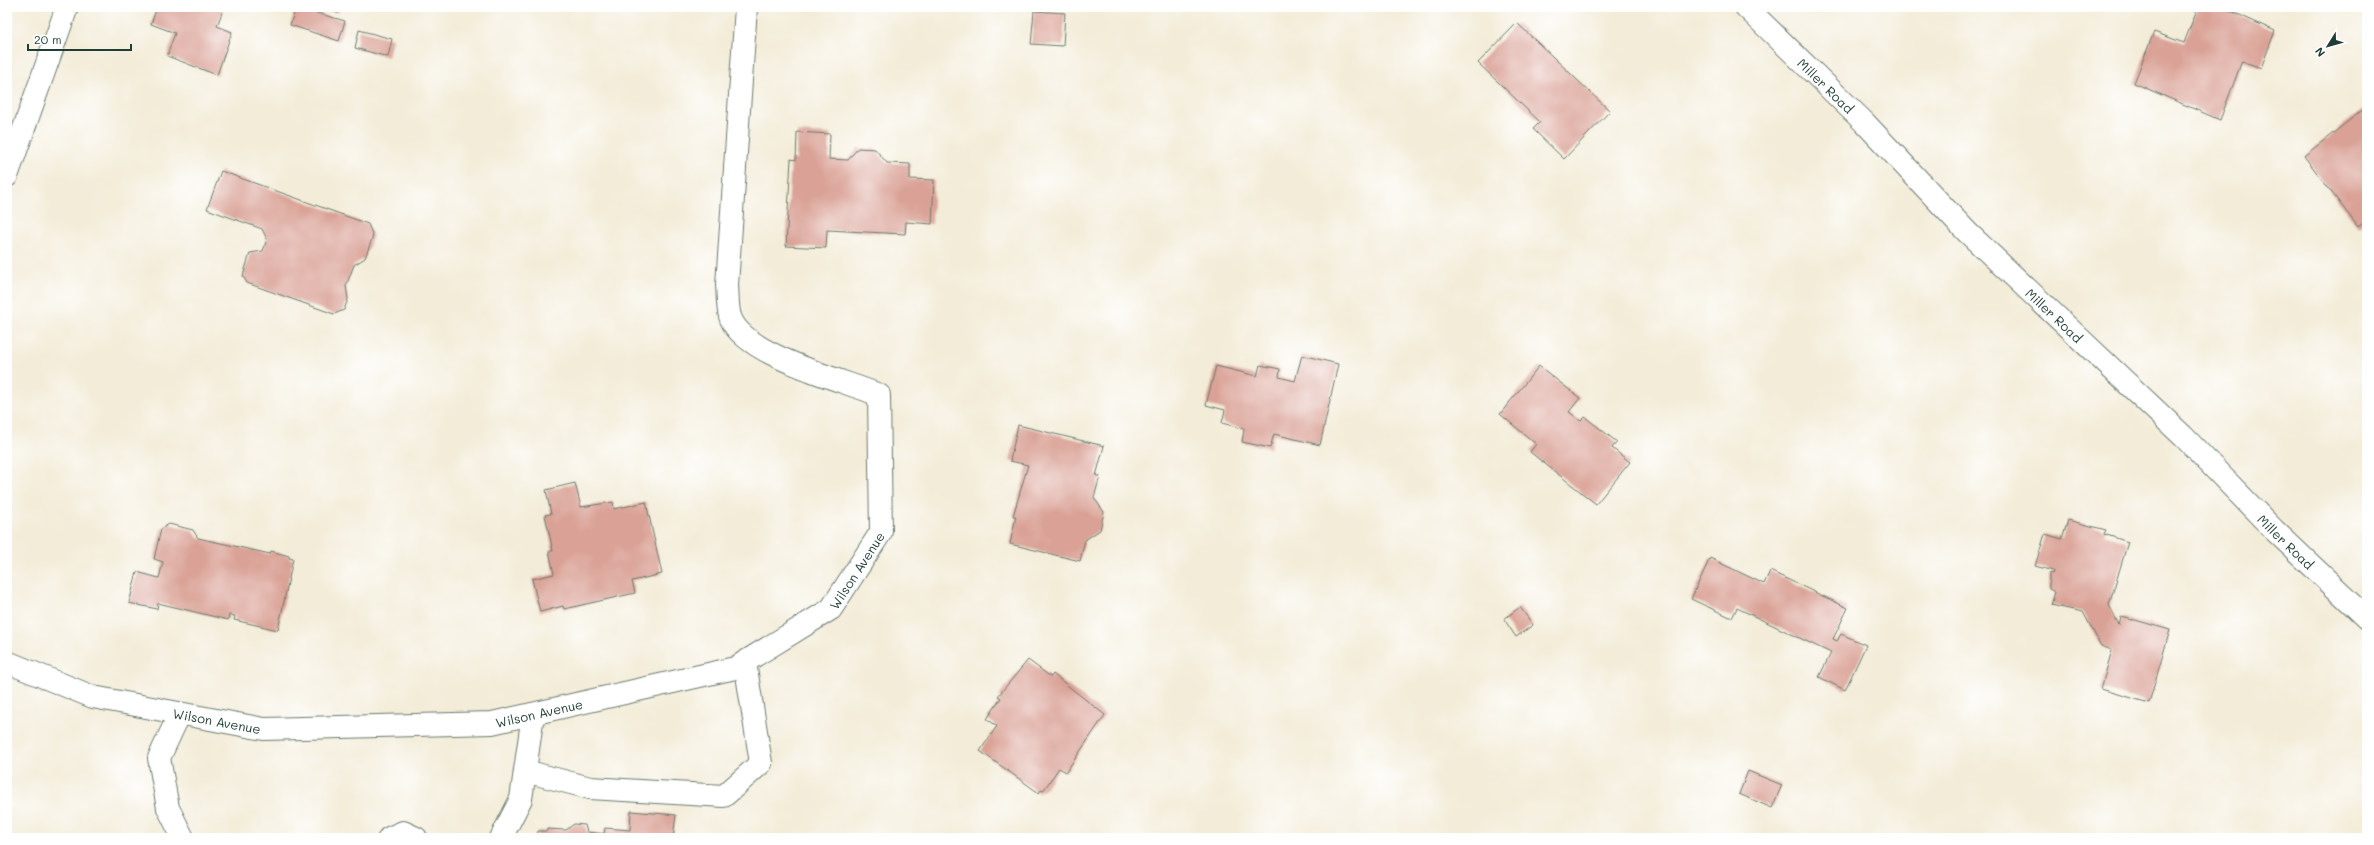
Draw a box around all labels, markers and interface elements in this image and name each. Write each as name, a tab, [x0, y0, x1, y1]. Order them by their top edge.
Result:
scale bar	[28, 26, 131, 52]
north arrow	[2308, 26, 2348, 66]
text: 20 m	[34, 31, 62, 47]
text: N	[2311, 44, 2328, 60]
street label: Miller Road	[1794, 54, 1858, 116]
street label: Miller Road	[2023, 284, 2087, 346]
street label: Miller Road	[2254, 510, 2318, 572]
street label: Wilson Avenue	[825, 528, 888, 612]
street label: Wilson Avenue	[494, 694, 584, 731]
street label: Wilson Avenue	[172, 704, 262, 737]

